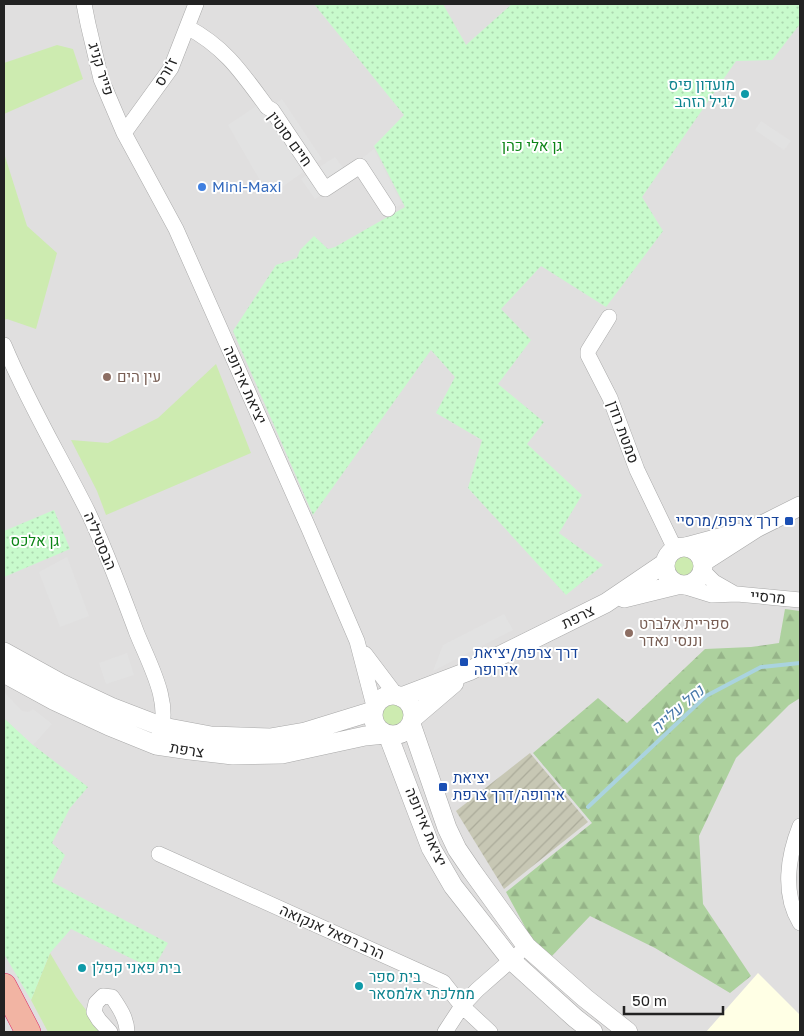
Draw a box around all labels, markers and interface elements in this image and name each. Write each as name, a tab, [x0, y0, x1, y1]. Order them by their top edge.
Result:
street label: פייר קניג	[85, 40, 119, 97]
street label: ז'ורס	[150, 54, 181, 89]
place label: מועדון פיס לגיל הזהב	[669, 75, 735, 110]
marker: מועדון פיס לגיל הזהב	[739, 88, 751, 100]
street label: חיים סוטין	[265, 107, 317, 169]
park label: גן אלי כהן	[502, 136, 563, 154]
place label: Mini-Maxi	[212, 177, 282, 195]
marker: Mini-Maxi	[196, 181, 208, 193]
street label: יציאת אירופה	[221, 342, 271, 427]
place label: עין הים	[117, 367, 161, 385]
marker: עין הים	[101, 371, 113, 383]
street label: סמטת רודן	[604, 398, 644, 465]
street label: הבסטיליה	[81, 509, 121, 572]
place label: דרך צרפת/מרסיי	[676, 511, 779, 529]
marker: דרך צרפת/מרסיי	[783, 515, 795, 527]
park label: גן אלכס	[11, 531, 60, 549]
street label: מרסיי	[750, 585, 787, 607]
street label: צרפת	[558, 600, 597, 632]
place label: ספריית אלברט וננסי נאדר	[639, 614, 729, 649]
marker: ספריית אלברט וננסי נאדר	[623, 627, 635, 639]
place label: דרך צרפת/יציאת אירופה	[474, 643, 578, 678]
marker: דרך צרפת/יציאת אירופה	[458, 656, 470, 668]
water label: נחל עלייה	[646, 680, 709, 738]
street label: צרפת	[169, 737, 206, 761]
place label: יציאת אירופה/דרך צרפת	[453, 768, 565, 803]
marker: יציאת אירופה/דרך צרפת	[437, 781, 449, 793]
street label: יציאת אירופה	[402, 784, 452, 869]
street label: הרב רפאל אנקואה	[277, 900, 388, 962]
place label: בית פאני קפלן	[92, 958, 181, 976]
marker: בית פאני קפלן	[76, 962, 88, 974]
place label: בית ספר ממלכתי אלמסאר	[369, 967, 475, 1002]
marker: בית ספר ממלכתי אלמסאר	[353, 980, 365, 992]
scale bar	[624, 984, 723, 1016]
text: 50 m	[632, 991, 667, 1009]

